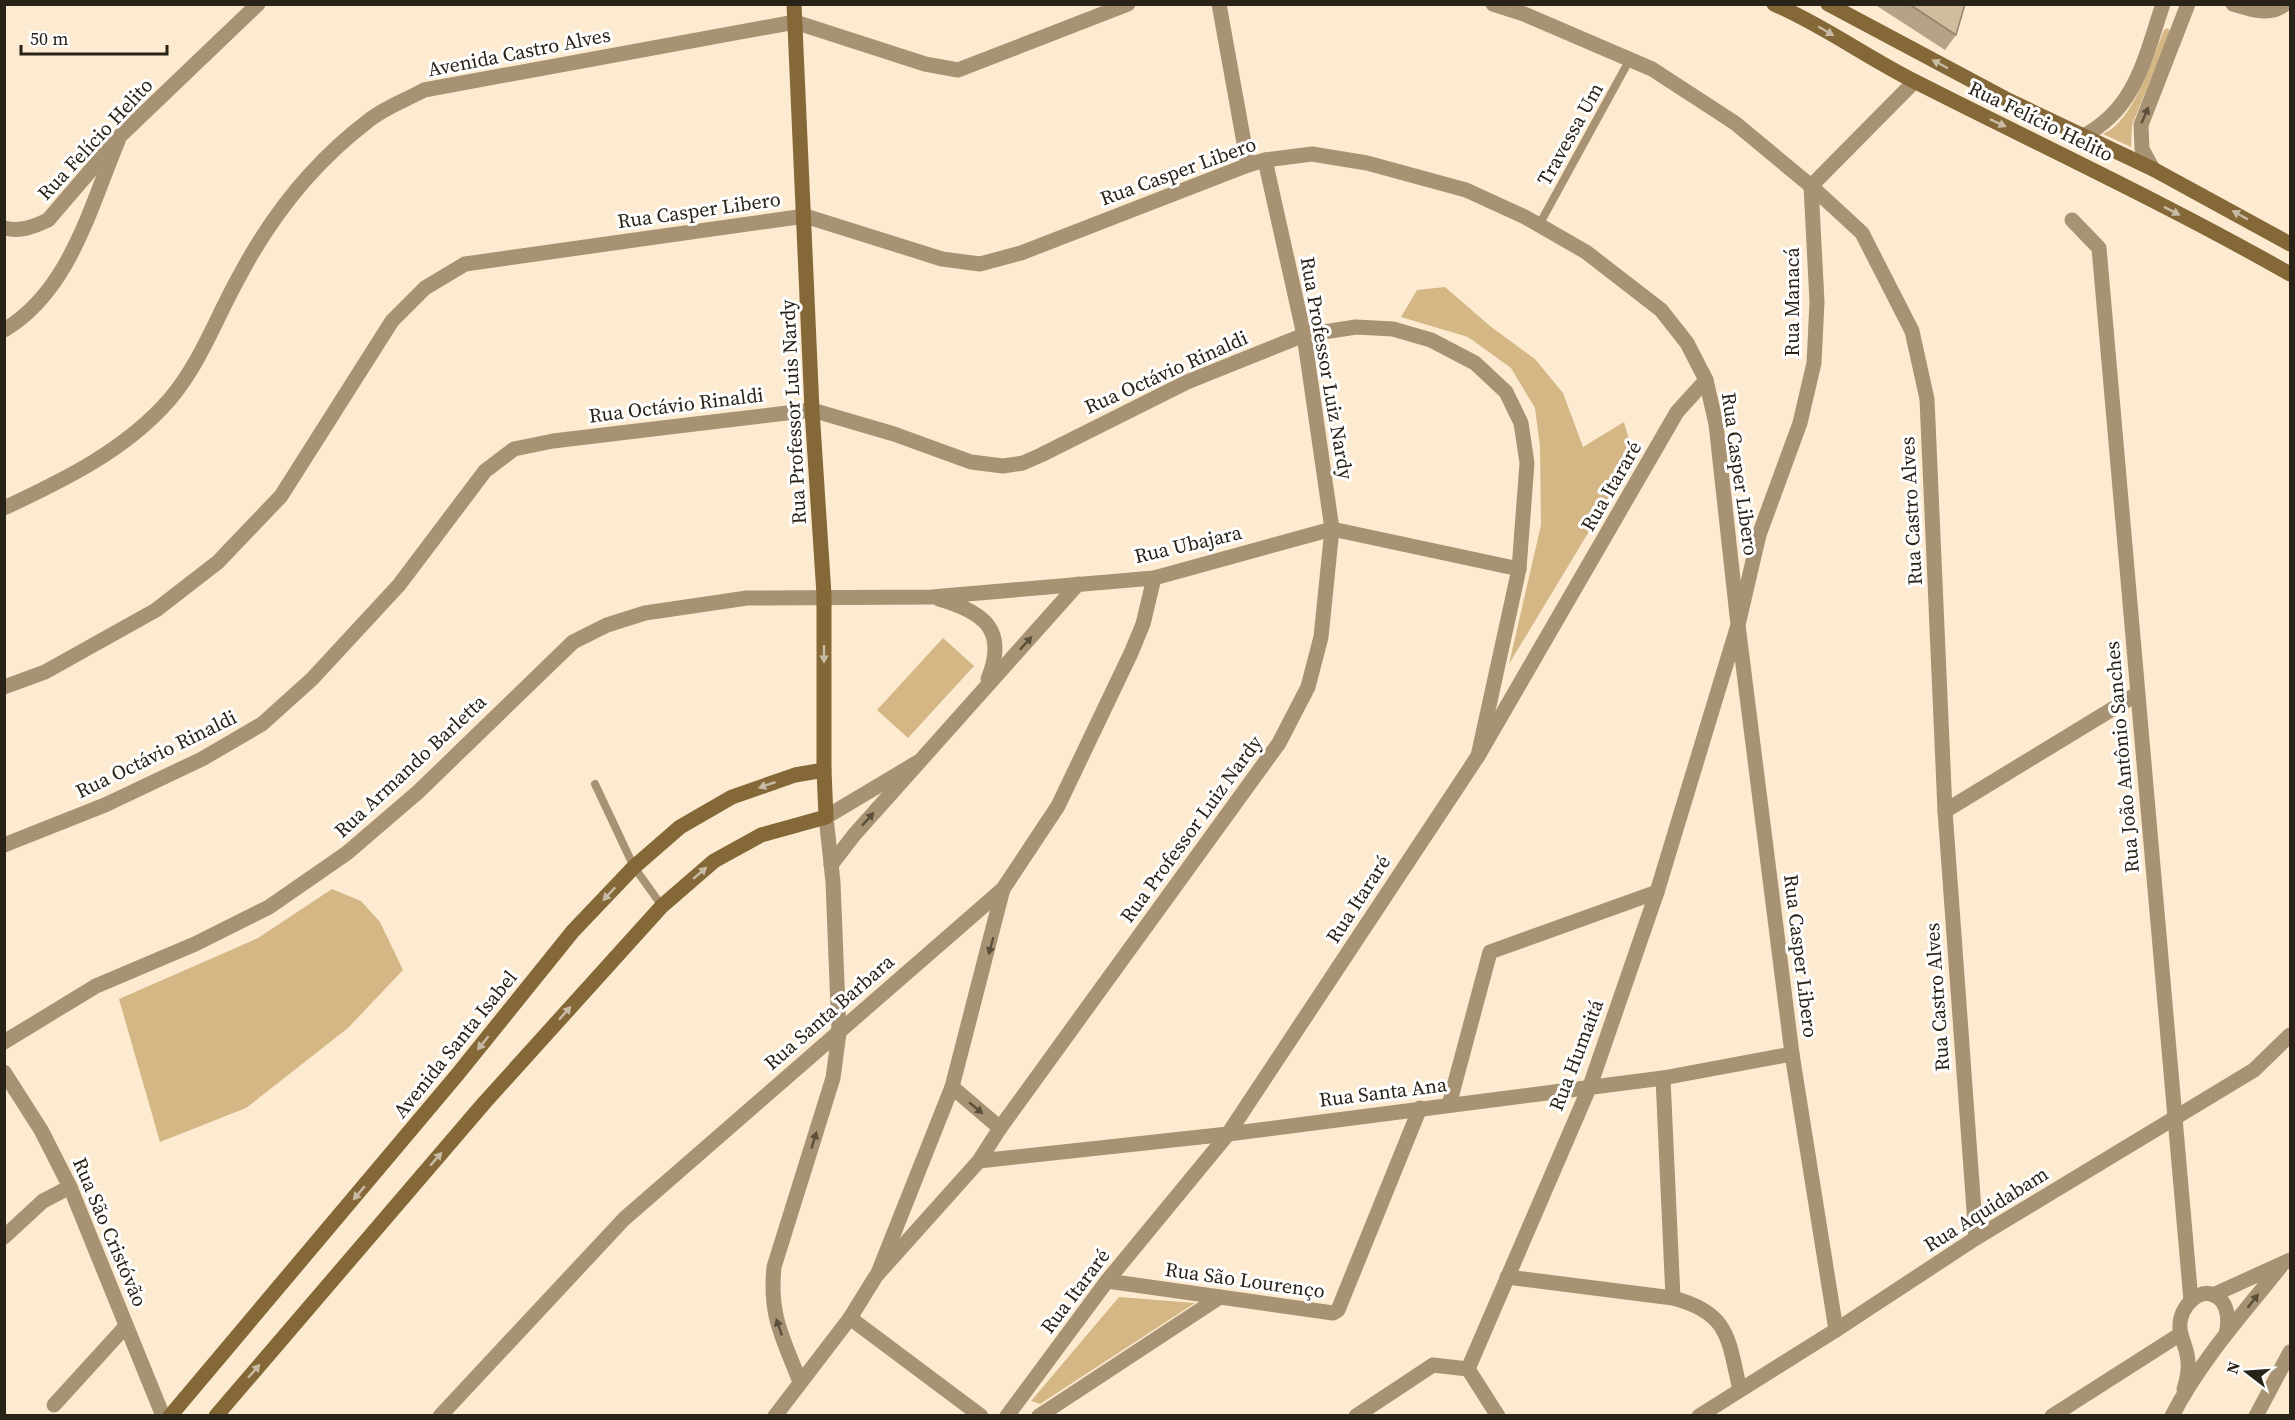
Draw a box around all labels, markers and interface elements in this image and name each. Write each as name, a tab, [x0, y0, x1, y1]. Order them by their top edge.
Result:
scale bar	[21, 18, 166, 56]
street label: Avenida Castro Alves	[425, 21, 613, 83]
text: 50 m	[30, 26, 68, 51]
one-way arrow	[1818, 26, 1835, 36]
one-way arrow	[1931, 59, 1948, 69]
street label: Rua Felício Helito	[31, 72, 159, 206]
street label: Rua Felício Helito	[1964, 74, 2118, 168]
street label: Travessa Um	[1530, 78, 1610, 190]
one-way arrow	[2140, 105, 2150, 123]
one-way arrow	[1990, 118, 2008, 128]
street label: Rua Casper Libero	[1096, 130, 1260, 212]
street label: Rua Casper Libero	[616, 185, 782, 235]
one-way arrow	[2164, 206, 2181, 215]
one-way arrow	[2231, 210, 2248, 220]
street label: Rua Manacá	[1778, 247, 1806, 357]
street label: Rua Professor Luiz Nardy	[1294, 254, 1361, 482]
street label: Rua Professor Luis Nardy	[773, 298, 813, 525]
street label: Rua Octávio Rinaldi	[1080, 323, 1252, 421]
street label: Rua Octávio Rinaldi	[587, 380, 765, 430]
street label: Rua Casper Libero	[1715, 391, 1765, 557]
street label: Rua Itararé	[1574, 436, 1648, 536]
street label: Rua Castro Alves	[1893, 436, 1929, 586]
street label: Rua Ubajara	[1131, 518, 1245, 570]
one-way arrow	[1019, 636, 1032, 651]
street label: Rua João Antônio Sanches	[2098, 640, 2146, 874]
one-way arrow	[819, 644, 829, 663]
street label: Rua Armando Barletta	[328, 687, 493, 844]
street label: Rua Octávio Rinaldi	[71, 703, 241, 805]
street label: Rua Professor Luiz Nardy	[1113, 729, 1269, 928]
one-way arrow	[758, 780, 776, 790]
one-way arrow	[861, 812, 875, 827]
street label: Rua Itararé	[1319, 849, 1397, 949]
one-way arrow	[692, 867, 707, 880]
street label: Rua Casper Libero	[1777, 873, 1825, 1039]
one-way arrow	[602, 886, 616, 901]
street label: Rua Castro Alves	[1918, 922, 1956, 1072]
one-way arrow	[985, 937, 995, 955]
street label: Rua Santa Barbara	[758, 947, 901, 1076]
street label: Avenida Santa Isabel	[387, 964, 524, 1124]
street label: Rua Humaitá	[1542, 995, 1610, 1115]
one-way arrow	[558, 1006, 571, 1021]
one-way arrow	[477, 1035, 490, 1051]
street label: Rua Santa Ana	[1317, 1070, 1449, 1114]
one-way arrow	[968, 1101, 984, 1114]
one-way arrow	[810, 1131, 819, 1149]
one-way arrow	[429, 1151, 442, 1167]
street label: Rua São Cristóvão	[66, 1153, 154, 1311]
street label: Rua Aquidabam	[1918, 1160, 2054, 1258]
one-way arrow	[353, 1185, 366, 1200]
street label: Rua Itararé	[1034, 1243, 1116, 1339]
street label: Rua São Lourenço	[1163, 1255, 1327, 1305]
one-way arrow	[2247, 1293, 2260, 1309]
one-way arrow	[774, 1318, 783, 1336]
north arrow	[2217, 1342, 2277, 1402]
text: N	[2220, 1358, 2245, 1376]
one-way arrow	[247, 1364, 260, 1379]

